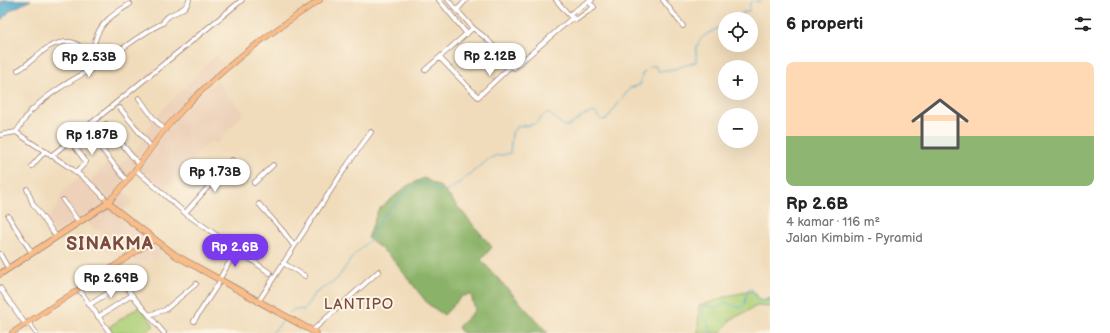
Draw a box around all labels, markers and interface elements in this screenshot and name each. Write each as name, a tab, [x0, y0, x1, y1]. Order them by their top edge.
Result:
map controls	[718, 12, 758, 148]
button: locate	[718, 12, 758, 52]
icon: filters	[1072, 13, 1094, 35]
text: 6 properti	[786, 14, 863, 34]
pin: Rp 2.12B	[449, 43, 531, 77]
pin: Rp 2.53B	[48, 44, 130, 78]
text: Rp 2.12B	[464, 48, 516, 64]
text: Rp 2.53B	[62, 49, 116, 65]
button: +	[718, 60, 758, 100]
icon: home	[904, 88, 976, 160]
button: −	[718, 108, 758, 148]
pin: Rp 1.87B	[51, 122, 133, 156]
text: Rp 1.87B	[66, 127, 118, 143]
pin: Rp 1.73B	[174, 159, 256, 193]
text: Rp 1.73B	[189, 164, 241, 180]
text: Rp 2.6B	[786, 194, 848, 214]
text: 4 kamar · 116 m²	[786, 214, 880, 230]
text: Jalan Kimbim - Pyramid	[786, 230, 923, 246]
district label: SINAKMA	[66, 234, 154, 255]
pin: Rp 2.6B	[198, 234, 272, 268]
text: Rp 2.6B	[211, 239, 259, 255]
pin: Rp 2.69B	[70, 265, 152, 299]
text: Rp 2.69B	[83, 270, 139, 286]
district label: LANTIPO	[324, 295, 394, 314]

